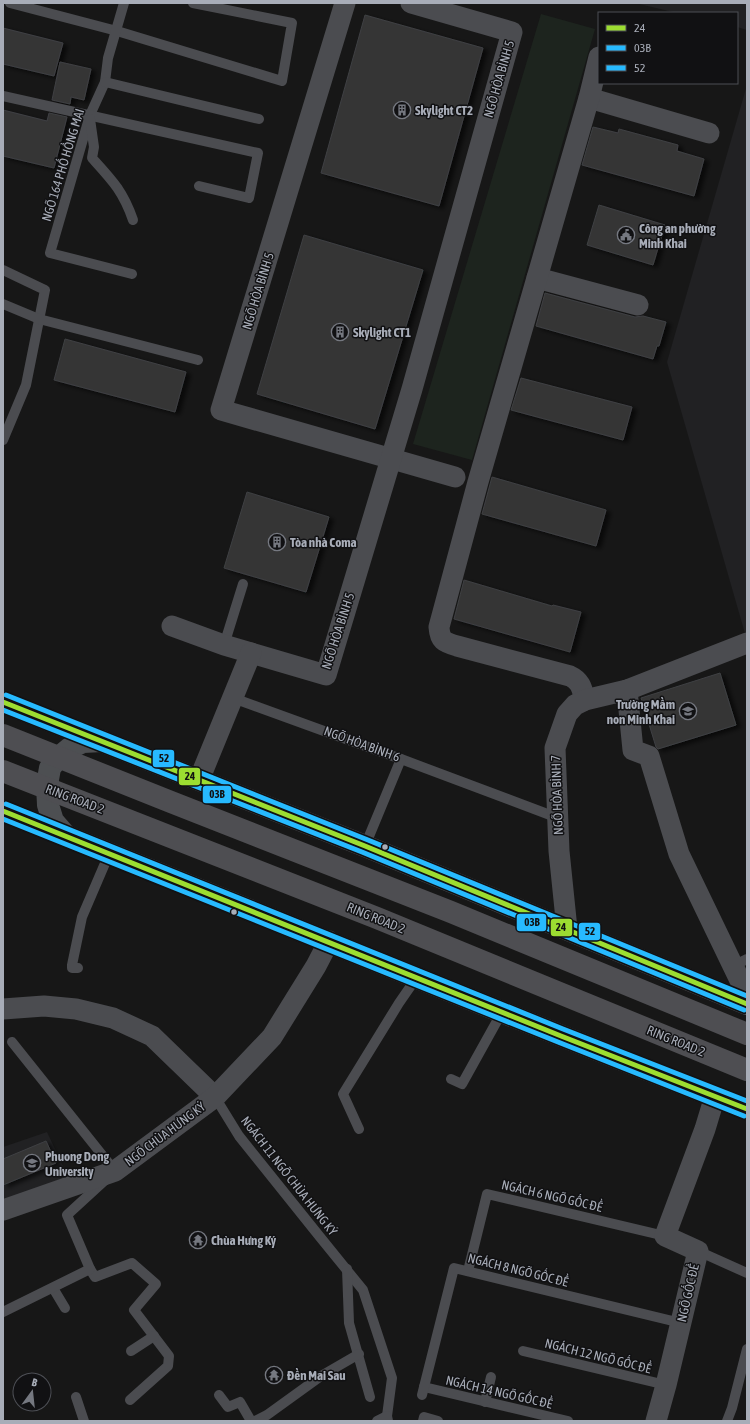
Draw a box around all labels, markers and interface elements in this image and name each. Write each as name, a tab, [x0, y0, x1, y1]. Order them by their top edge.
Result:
legend	[598, 12, 738, 84]
text: 24	[634, 21, 646, 35]
street label: NGÕ HÒA BÌNH 5	[481, 39, 517, 119]
text: 03B	[634, 41, 651, 55]
text: 52	[634, 61, 645, 75]
building icon: Skylight CT2	[392, 100, 412, 120]
place label: Skylight CT2	[415, 103, 473, 118]
street label: NGÕ 164 PHỐ HỒNG MAI	[37, 106, 87, 223]
place label: Công an phường Minh Khai	[639, 221, 716, 251]
public building icon: Công an phường Minh Khai	[616, 225, 636, 245]
street label: NGÕ HÒA BÌNH 5	[239, 251, 277, 331]
building icon: Skylight CT1	[330, 322, 350, 342]
place label: Skylight CT1	[353, 325, 411, 340]
building icon: Tòa nhà Coma	[267, 532, 287, 552]
place label: Tòa nhà Coma	[290, 535, 357, 550]
street label: NGÕ HÒA BÌNH 5	[319, 591, 357, 671]
place label: Trường Mầm non Minh Khai	[607, 697, 675, 727]
school or university icon: Trường Mầm non Minh Khai	[678, 701, 698, 721]
street label: NGÕ HÒA BÌNH 6	[322, 723, 402, 765]
line badge: 52	[152, 749, 175, 768]
text: 52	[159, 752, 169, 764]
street label: NGÕ HÒA BÌNH 7	[548, 755, 566, 835]
line badge: 24	[178, 767, 201, 786]
text: 24	[185, 770, 195, 782]
street label: RING ROAD 2	[44, 781, 106, 817]
line badge: 03B	[202, 785, 232, 804]
text: 03B	[209, 788, 226, 800]
unlabelled marker	[380, 842, 390, 852]
street label: RING ROAD 2	[345, 899, 407, 937]
unlabelled marker	[229, 907, 239, 917]
line badge: 03B	[516, 913, 547, 932]
text: 03B	[524, 916, 541, 928]
line badge: 24	[550, 918, 573, 937]
text: 24	[556, 921, 566, 933]
line badge: 52	[578, 922, 601, 941]
text: 52	[585, 925, 595, 937]
street label: RING ROAD 2	[645, 1022, 707, 1060]
street label: NGÕ CHÙA HƯNG KÝ	[122, 1099, 208, 1169]
street label: NGÁCH 11 NGÕ CHÙA HƯNG KÝ	[238, 1113, 340, 1239]
place label: Phuong Dong University	[45, 1149, 109, 1179]
school or university icon: Phuong Dong University	[22, 1153, 42, 1173]
street label: NGÁCH 6 NGÕ GỐC ĐỀ	[500, 1175, 605, 1215]
temple icon: Chùa Hưng Ký	[188, 1230, 208, 1250]
place label: Chùa Hưng Ký	[211, 1233, 277, 1248]
street label: NGÁCH 8 NGÕ GỐC ĐỀ	[466, 1248, 571, 1290]
street label: NGÕ GỐC ĐỀ	[672, 1262, 702, 1323]
street label: NGÁCH 12 NGÕ GỐC ĐỀ	[543, 1334, 654, 1377]
temple icon: Đền Mai Sau	[264, 1365, 284, 1385]
place label: Đền Mai Sau	[287, 1368, 346, 1383]
street label: NGÁCH 14 NGÕ GỐC ĐỀ	[444, 1370, 555, 1412]
north arrow	[12, 1372, 52, 1412]
text: B	[31, 1376, 39, 1389]

